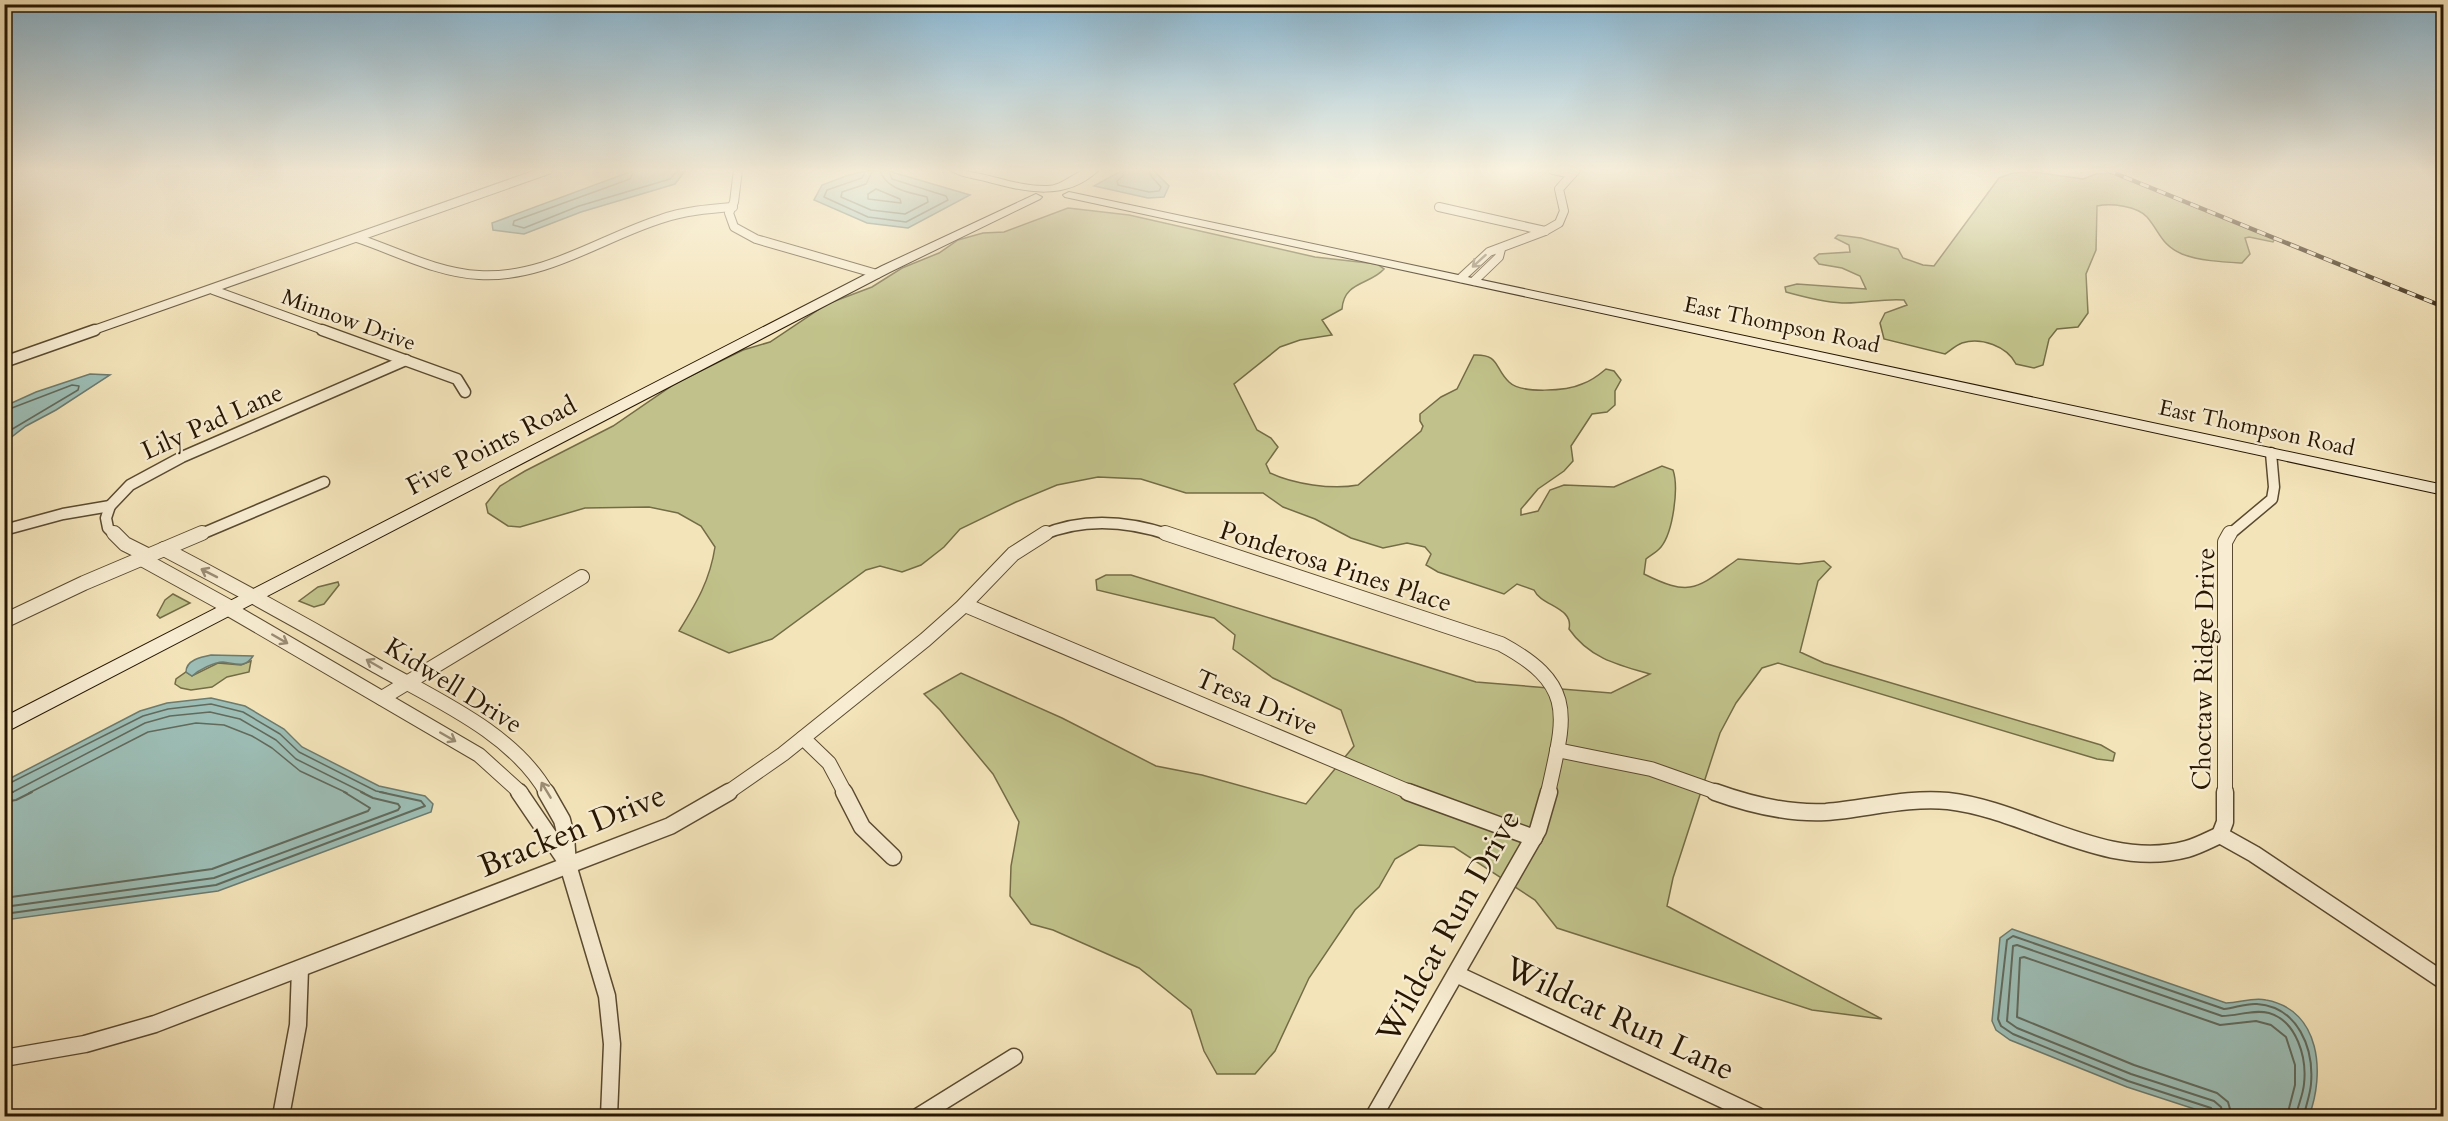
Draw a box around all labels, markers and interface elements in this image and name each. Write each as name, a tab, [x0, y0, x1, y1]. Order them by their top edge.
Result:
one-way arrow	[1472, 254, 1487, 268]
street label: Minnow Drive	[277, 282, 420, 358]
street label: East Thompson Road	[1681, 290, 1883, 360]
street label: Lily Pad Lane	[136, 375, 288, 468]
street label: Five Points Road	[400, 387, 582, 503]
street label: East Thompson Road	[2156, 393, 2358, 463]
street label: Ponderosa Pines Place	[1215, 512, 1456, 621]
street label: Choctaw Ridge Drive	[2184, 547, 2223, 791]
one-way arrow	[201, 566, 219, 578]
street label: Kidwell Drive	[378, 629, 529, 742]
one-way arrow	[271, 633, 288, 645]
one-way arrow	[366, 658, 383, 670]
street label: Tresa Drive	[1190, 661, 1324, 744]
one-way arrow	[439, 731, 456, 743]
street label: Bracken Drive	[472, 774, 672, 888]
one-way arrow	[540, 782, 552, 799]
street label: Wildcat Run Drive	[1366, 802, 1531, 1052]
street label: Wildcat Run Lane	[1497, 946, 1742, 1091]

